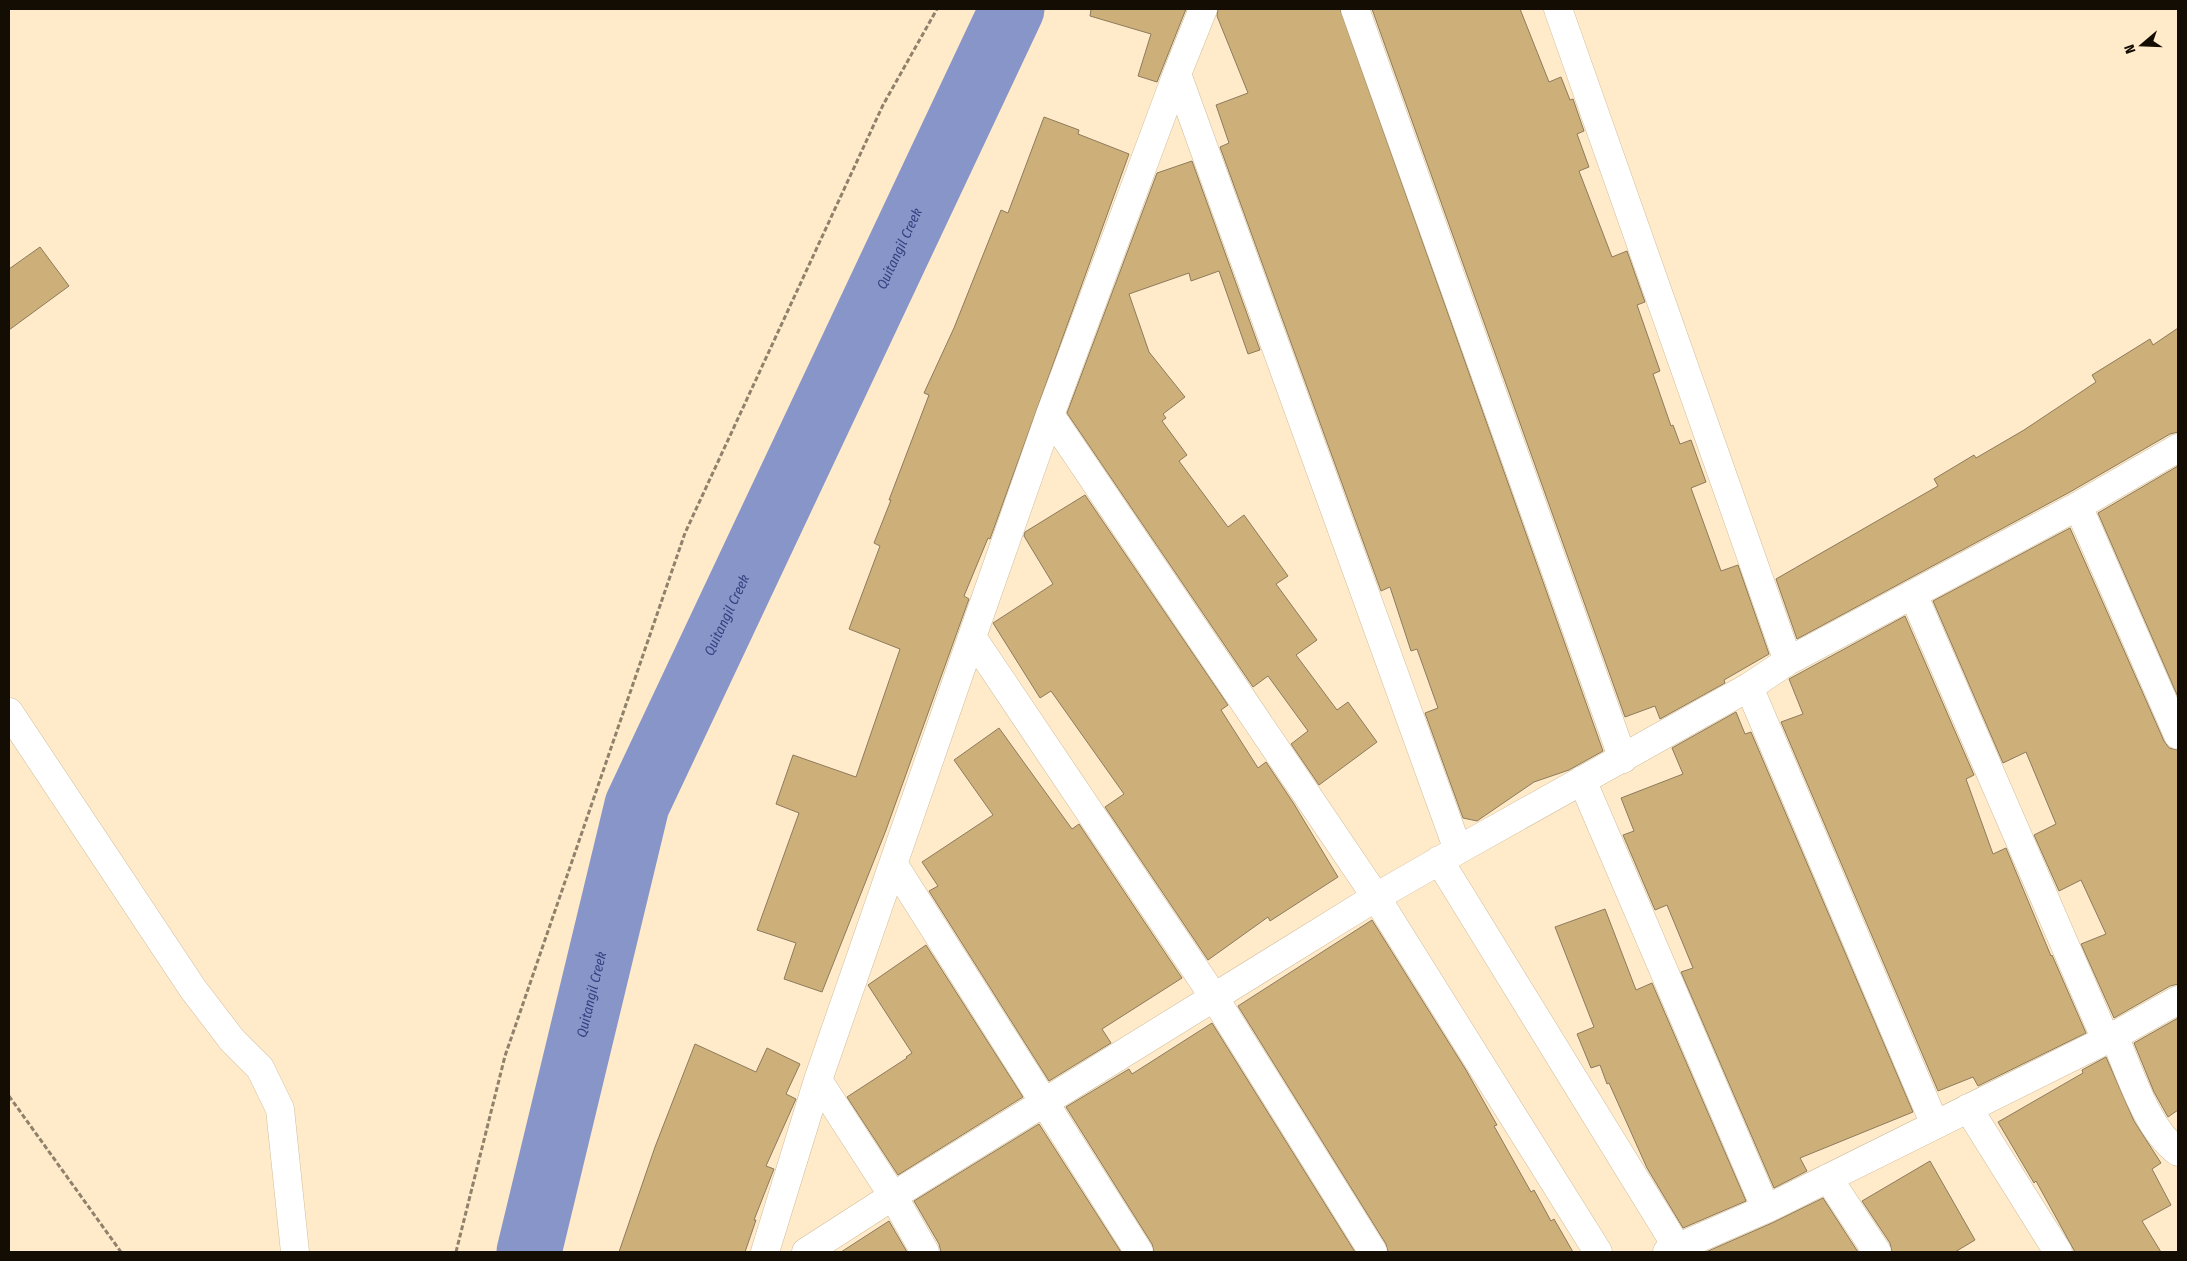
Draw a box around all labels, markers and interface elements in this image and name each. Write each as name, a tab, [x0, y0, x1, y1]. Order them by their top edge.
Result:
north arrow	[2117, 20, 2167, 70]
text: N	[2121, 42, 2140, 56]
water label: Quitangil Creek	[873, 205, 926, 292]
water label: Quitangil Creek	[700, 572, 753, 658]
water label: Quitangil Creek	[573, 950, 610, 1039]

